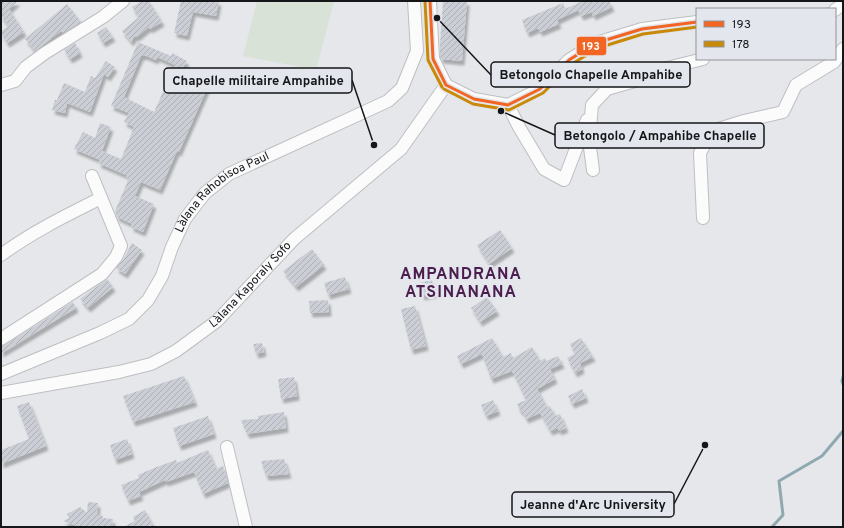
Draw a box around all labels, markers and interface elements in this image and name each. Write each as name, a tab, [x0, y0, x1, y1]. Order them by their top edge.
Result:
legend	[696, 8, 836, 60]
text: 193	[732, 17, 751, 33]
line badge: 193	[576, 36, 607, 56]
text: 178	[732, 37, 750, 53]
text: 193	[582, 40, 600, 54]
callout: Betongolo Chapelle Ampahibe	[491, 62, 690, 87]
callout: Chapelle militaire Ampahibe	[164, 68, 352, 93]
text: Betongolo Chapelle Ampahibe	[500, 68, 682, 84]
text: Chapelle militaire Ampahibe	[172, 74, 344, 90]
callout: Betongolo / Ampahibe Chapelle	[555, 123, 764, 148]
text: Betongolo / Ampahibe Chapelle	[564, 129, 756, 145]
street label: Làlana Rahobisoa Paul	[172, 148, 272, 235]
street label: Làlana Kaporaly Sofo	[206, 238, 296, 332]
district label: AMPANDRANA ATSINANANA	[400, 265, 522, 303]
callout: Jeanne d'Arc University	[512, 492, 674, 517]
text: Jeanne d'Arc University	[520, 498, 666, 514]

